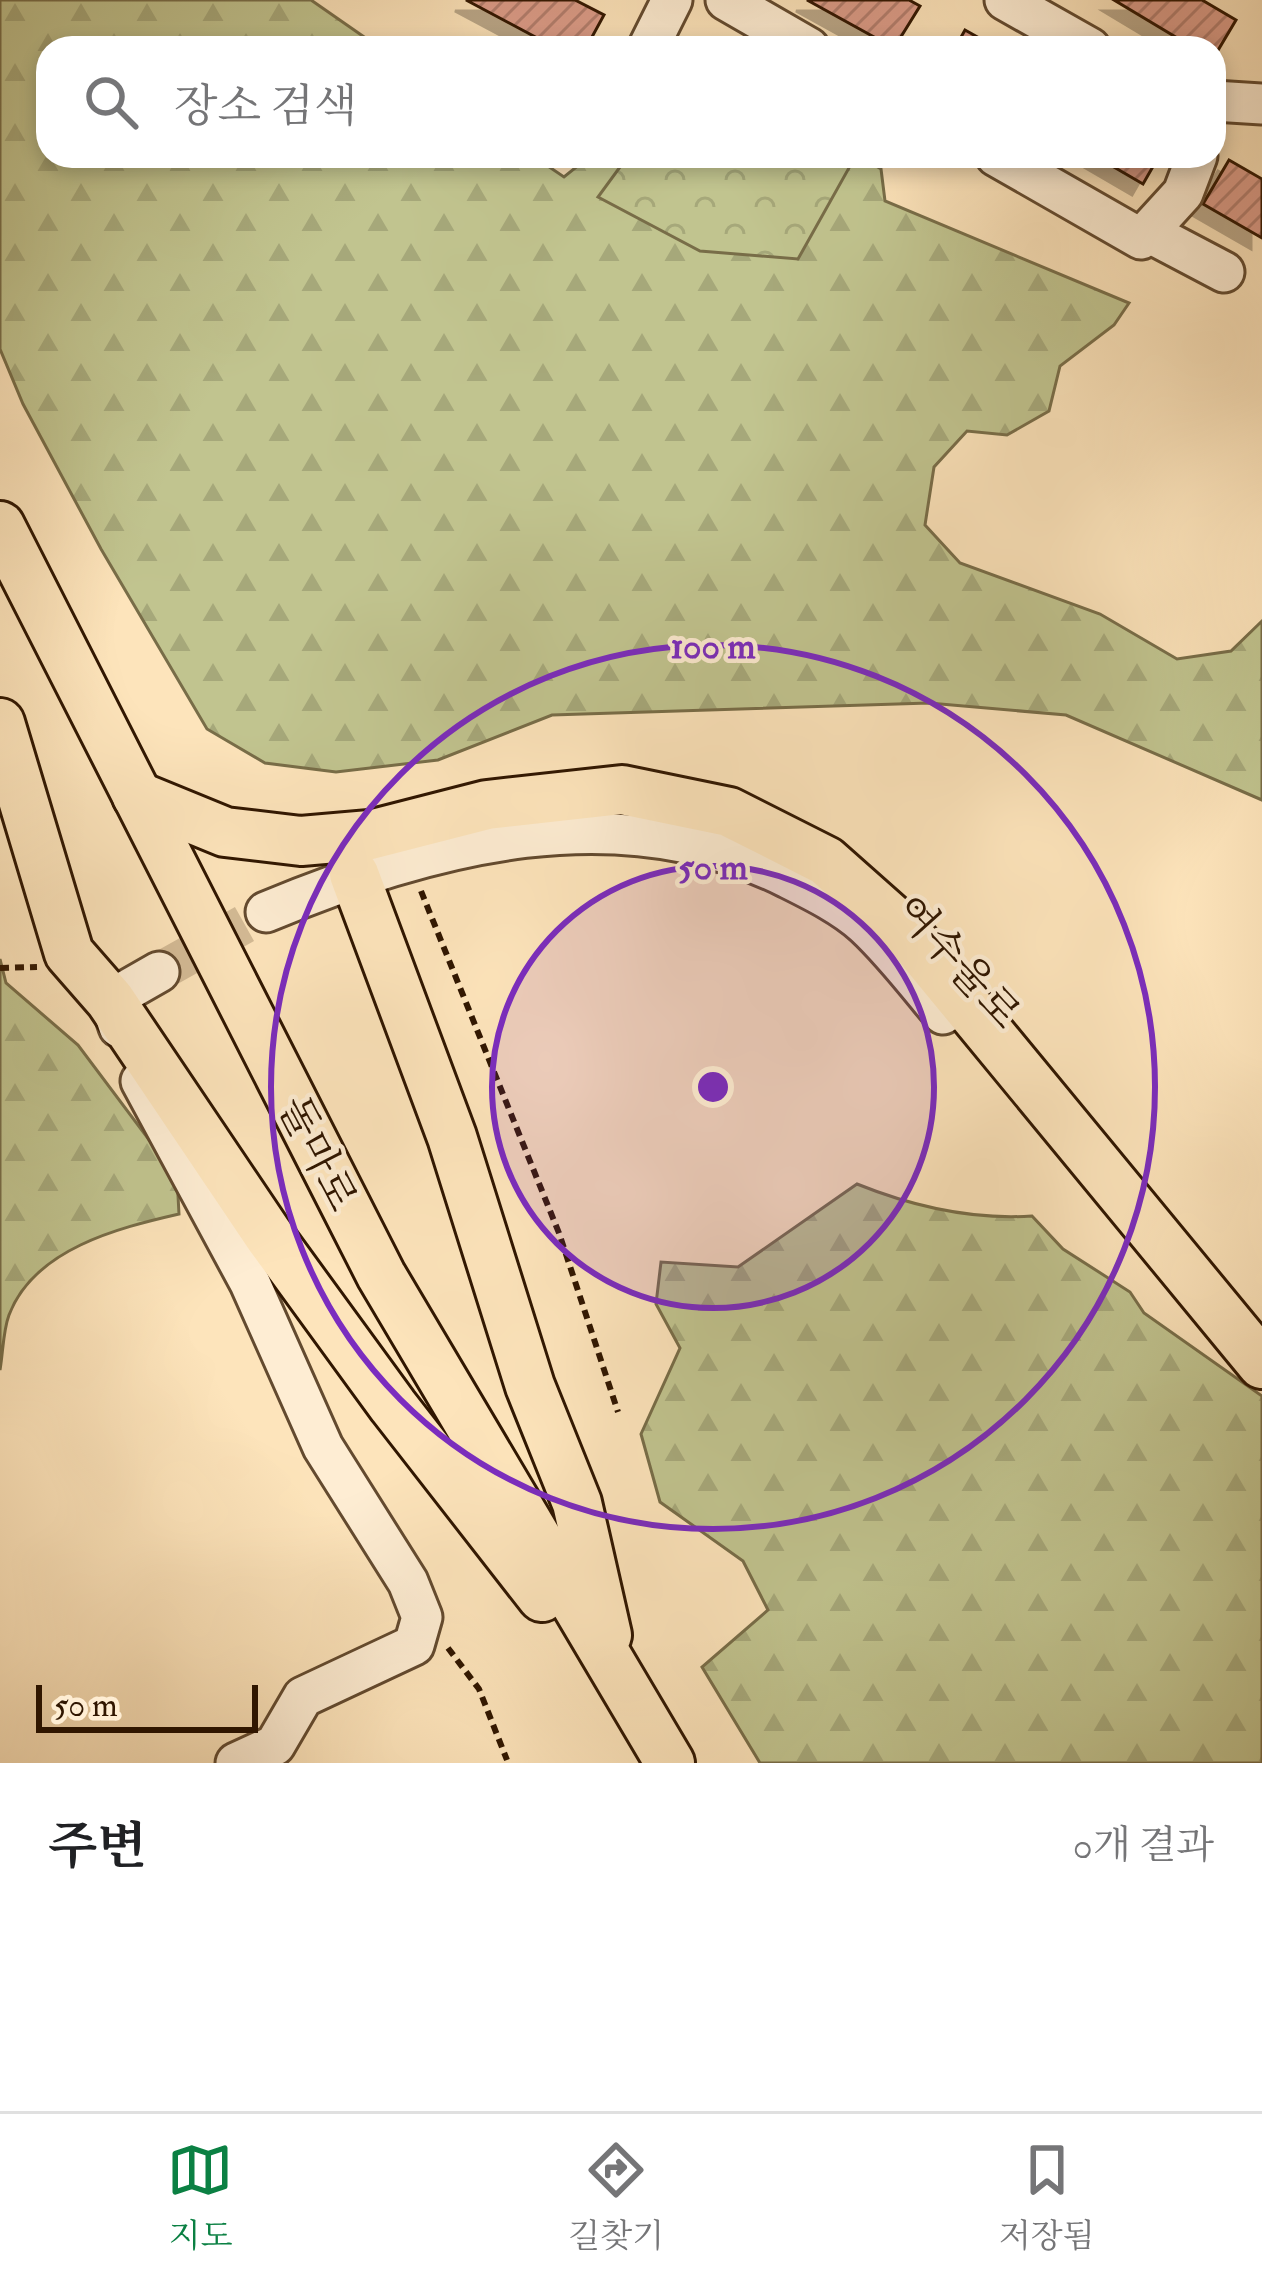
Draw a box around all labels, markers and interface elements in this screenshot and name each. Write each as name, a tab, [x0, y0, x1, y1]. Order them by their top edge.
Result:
search box	[36, 36, 1226, 168]
icon: search	[78, 69, 144, 135]
text: 장소 검색	[174, 79, 357, 135]
text: 100 m	[670, 624, 756, 669]
text: 50 m	[678, 845, 748, 890]
street label: 여수울로	[884, 885, 1031, 1040]
centre of rings	[692, 1066, 734, 1108]
street label: 돌마로	[266, 1088, 368, 1220]
scale bar	[36, 1679, 258, 1732]
text: 50 m	[54, 1685, 118, 1726]
text: 주변	[48, 1815, 147, 1879]
text: 0개 결과	[1073, 1821, 1214, 1870]
tab: 지도	[167, 2137, 233, 2257]
tab: 길찾기	[568, 2137, 664, 2257]
tab: 저장됨	[999, 2137, 1095, 2257]

